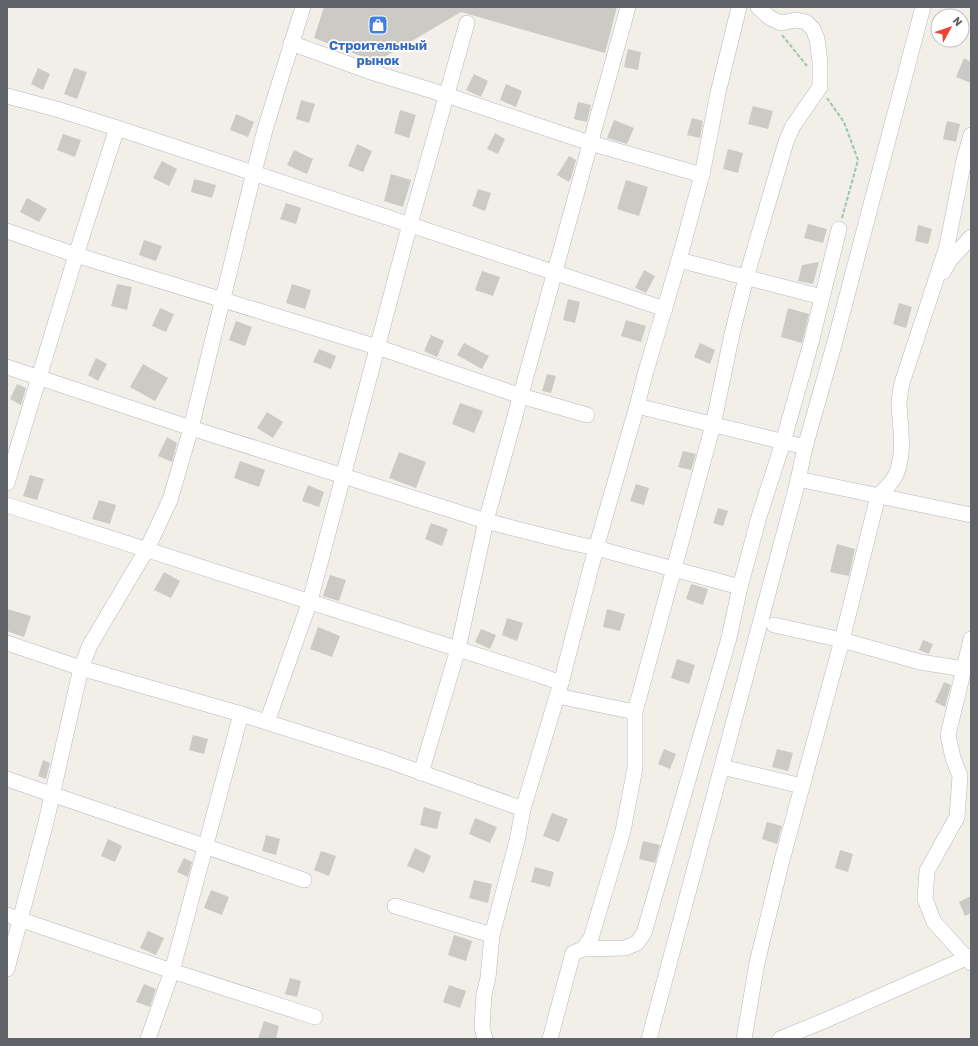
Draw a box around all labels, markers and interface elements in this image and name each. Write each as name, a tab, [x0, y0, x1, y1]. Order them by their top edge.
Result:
north arrow	[930, 8, 970, 48]
shop icon: Строительный рынок	[367, 14, 389, 36]
text: N	[950, 15, 965, 29]
place label: Строительный рынок	[329, 38, 427, 68]

